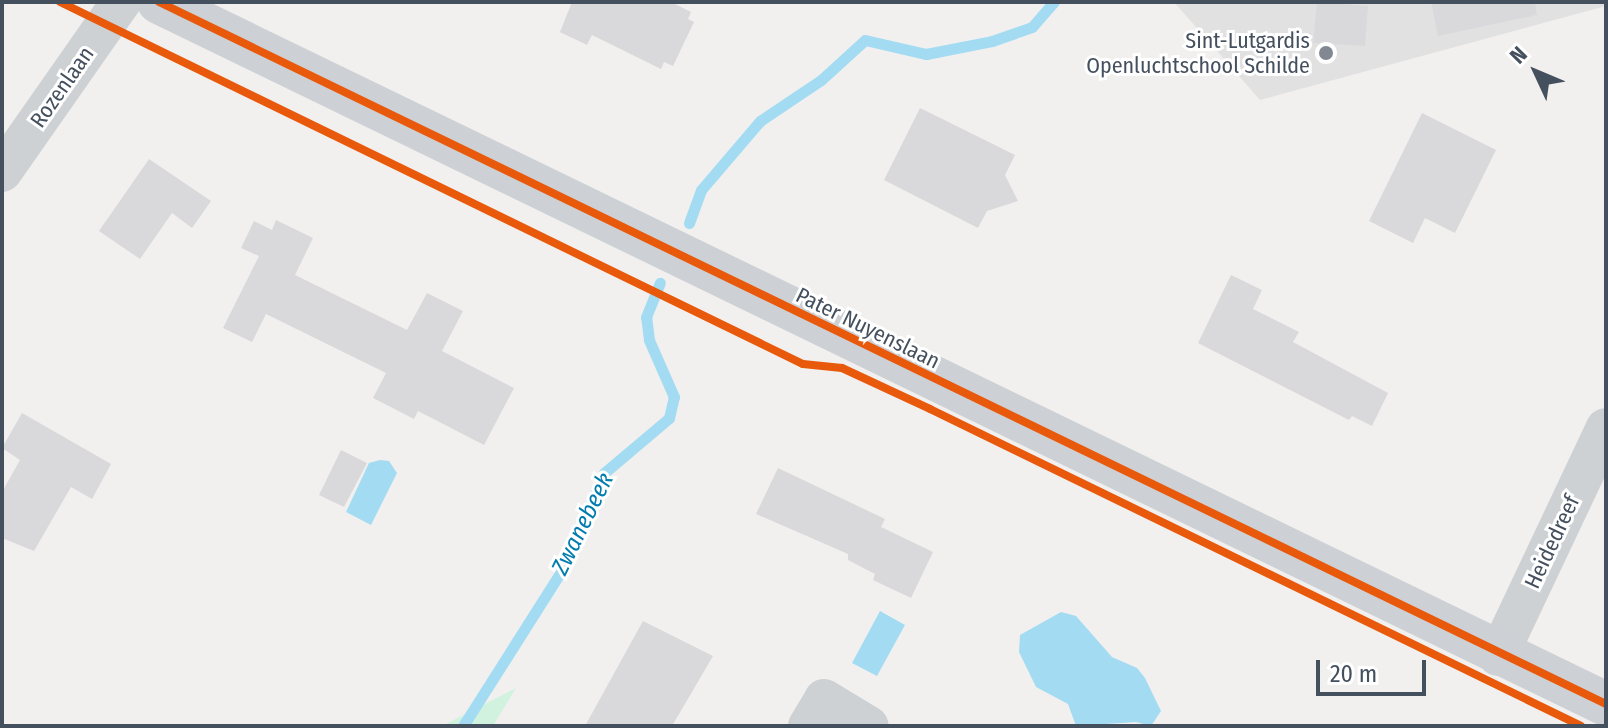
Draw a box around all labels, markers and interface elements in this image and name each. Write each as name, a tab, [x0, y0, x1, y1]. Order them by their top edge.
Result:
place label: Sint-Lutgardis Openluchtschool Schilde	[1086, 27, 1310, 78]
north arrow	[1496, 32, 1576, 112]
street label: Rozenlaan	[25, 41, 99, 133]
text: N	[1504, 41, 1533, 69]
marker: Sint-Lutgardis Openluchtschool Schilde	[1317, 44, 1335, 62]
street label: Pater Nuyenslaan	[792, 282, 944, 374]
water label: Zwanebeek	[546, 468, 620, 580]
street label: Heidedreef	[1519, 491, 1585, 593]
scale bar	[1320, 644, 1430, 694]
text: 20 m	[1330, 660, 1377, 688]

